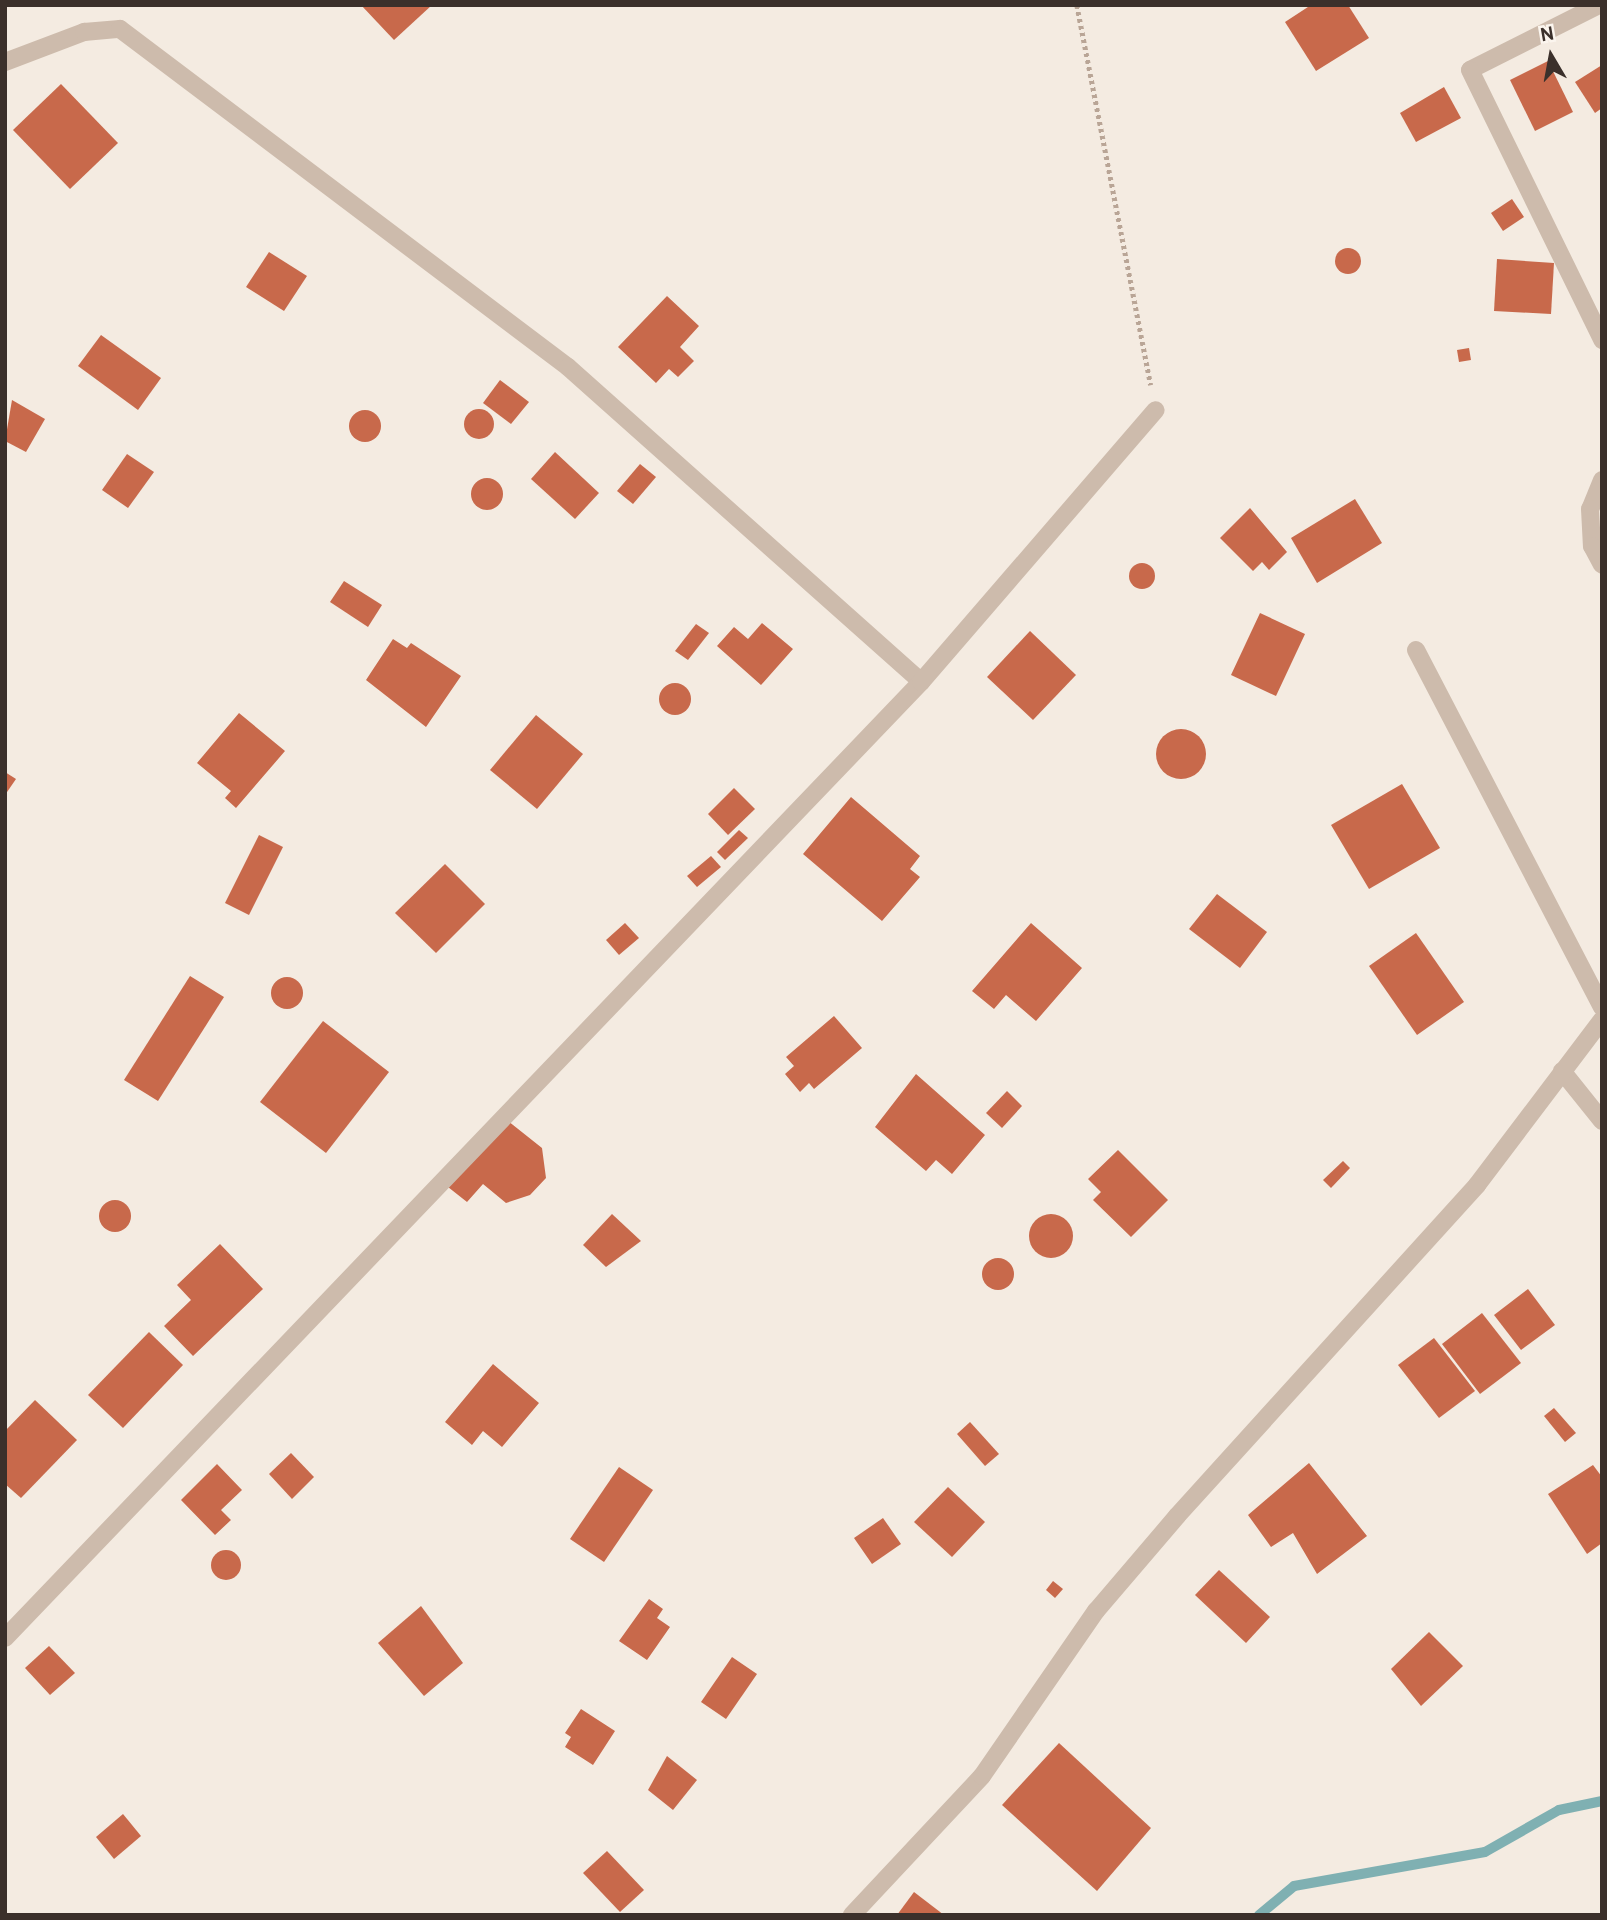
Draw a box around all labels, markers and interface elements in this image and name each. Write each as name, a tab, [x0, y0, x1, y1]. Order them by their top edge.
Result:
north arrow	[1516, 21, 1586, 91]
text: N	[1539, 22, 1556, 48]

